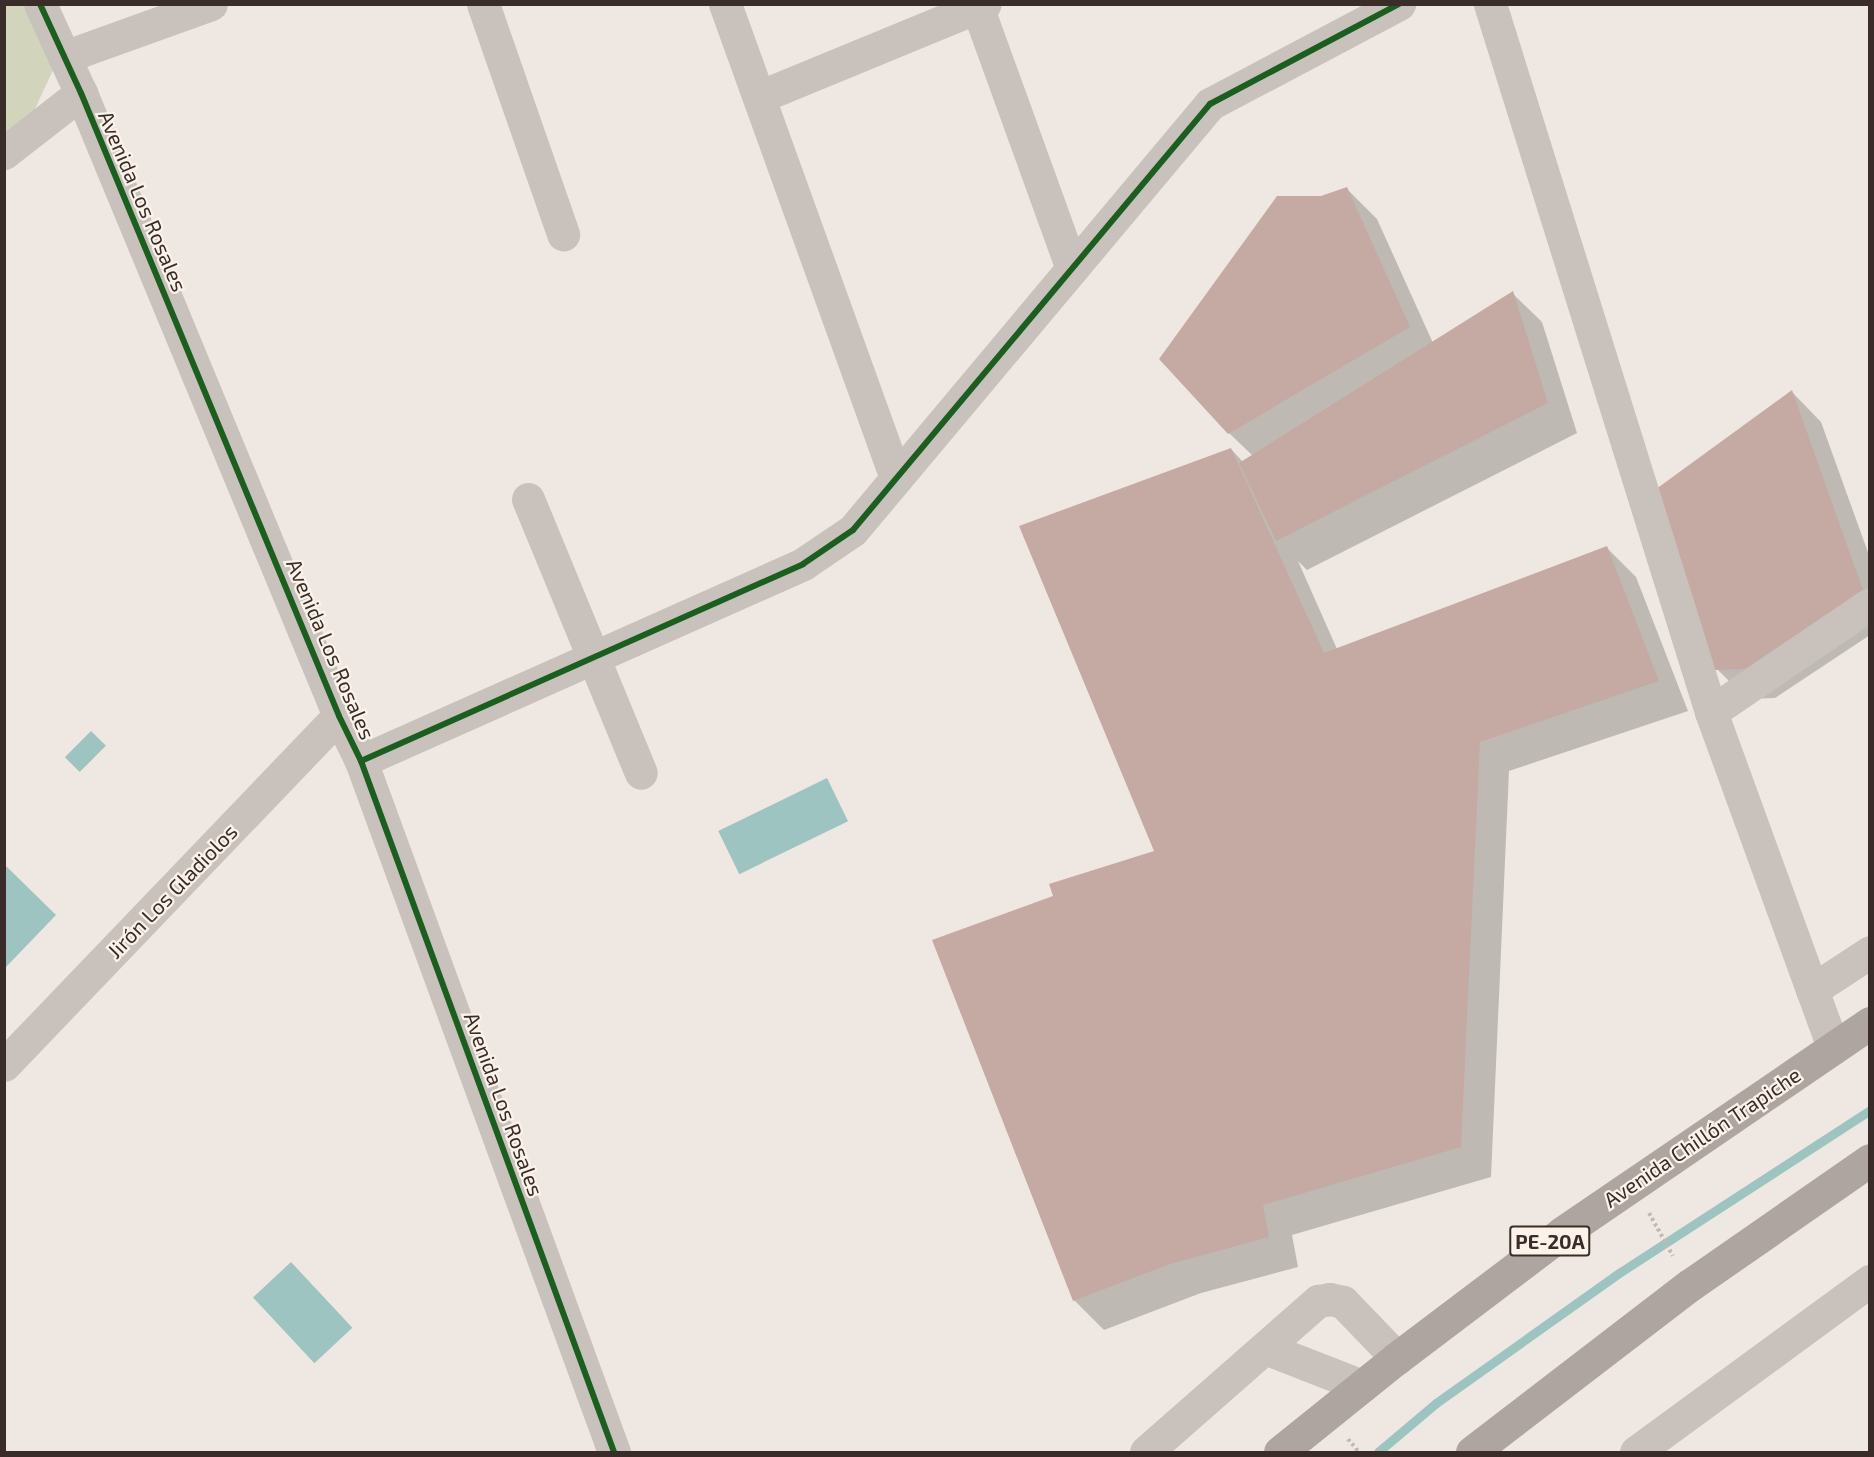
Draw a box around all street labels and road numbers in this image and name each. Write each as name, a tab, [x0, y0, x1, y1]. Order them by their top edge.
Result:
street label: Avenida Los Rosales	[94, 107, 192, 295]
street label: Avenida Los Rosales	[282, 555, 380, 743]
street label: Jirón Los Gladiolos	[102, 819, 242, 963]
street label: Avenida Los Rosales	[459, 1009, 549, 1199]
street label: Avenida Chillón Trapiche	[1599, 1062, 1805, 1212]
road number: PE-20A	[1508, 1224, 1592, 1258]

